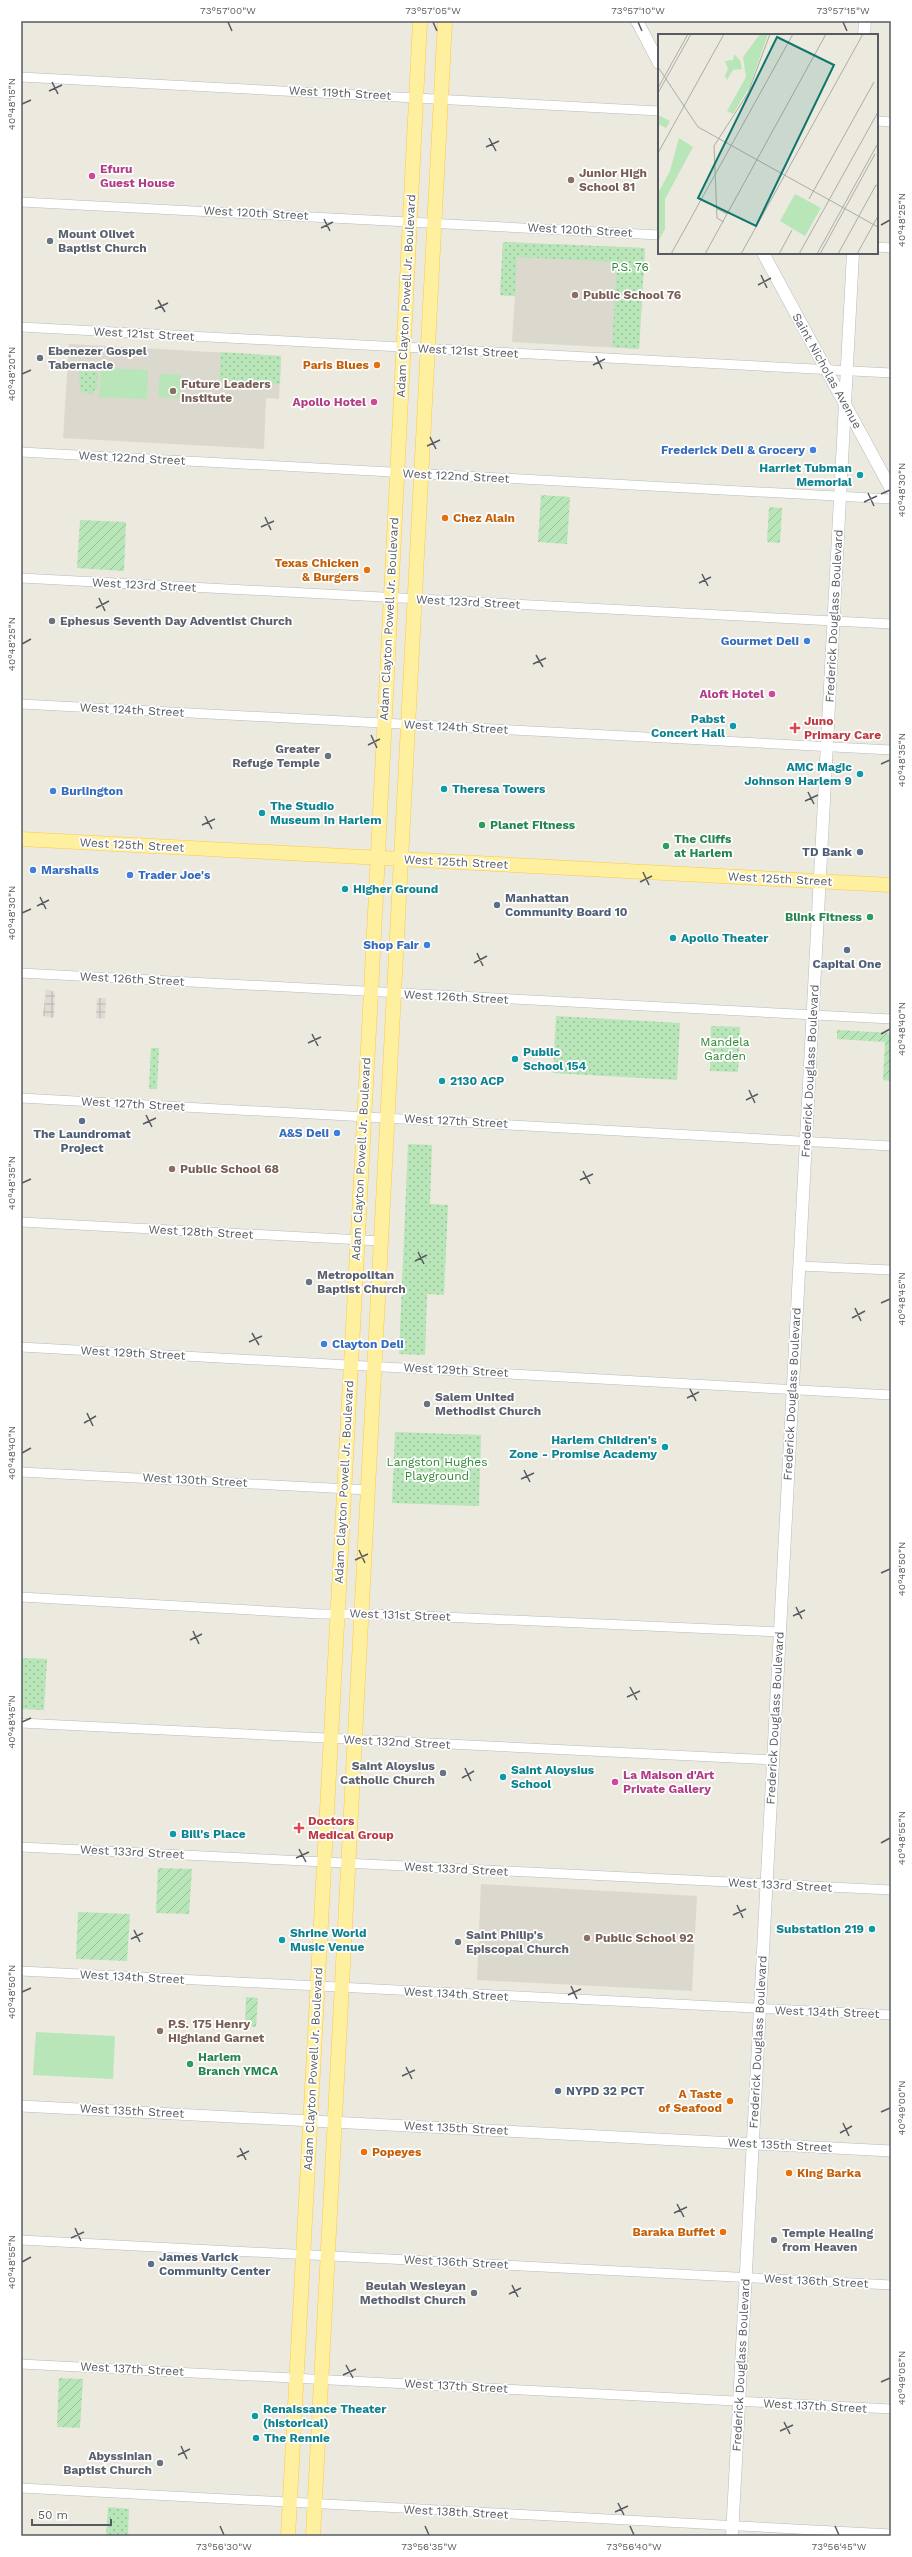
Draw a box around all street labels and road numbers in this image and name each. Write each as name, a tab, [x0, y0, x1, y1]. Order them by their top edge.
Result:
street label: West 119th Street	[288, 83, 392, 103]
street label: Adam Clayton Powell Jr. Boulevard	[394, 194, 418, 398]
street label: West 120th Street	[203, 203, 309, 223]
street label: West 120th Street	[527, 220, 633, 240]
street label: Saint Nicholas Avenue	[789, 311, 865, 431]
street label: West 121st Street	[93, 324, 195, 344]
street label: West 121st Street	[417, 341, 519, 361]
street label: West 122nd Street	[78, 448, 186, 468]
street label: West 122nd Street	[402, 466, 510, 486]
street label: Adam Clayton Powell Jr. Boulevard	[377, 517, 401, 721]
street label: Frederick Douglass Boulevard	[822, 529, 846, 703]
street label: West 123rd Street	[92, 575, 196, 595]
street label: West 123rd Street	[416, 592, 520, 612]
street label: West 124th Street	[79, 700, 185, 720]
street label: West 124th Street	[403, 717, 509, 737]
street label: West 125th Street	[79, 835, 185, 855]
street label: West 125th Street	[403, 852, 509, 872]
street label: West 125th Street	[727, 869, 833, 889]
street label: West 126th Street	[79, 969, 185, 989]
street label: Frederick Douglass Boulevard	[798, 984, 822, 1158]
street label: West 126th Street	[403, 987, 509, 1007]
street label: Adam Clayton Powell Jr. Boulevard	[349, 1057, 373, 1261]
street label: West 127th Street	[81, 1094, 185, 1114]
street label: West 127th Street	[404, 1111, 508, 1131]
street label: West 128th Street	[148, 1222, 254, 1242]
street label: Frederick Douglass Boulevard	[780, 1307, 804, 1481]
street label: West 129th Street	[80, 1343, 186, 1363]
street label: West 129th Street	[403, 1360, 509, 1380]
street label: Adam Clayton Powell Jr. Boulevard	[332, 1380, 356, 1584]
street label: West 130th Street	[142, 1470, 248, 1490]
street label: West 131st Street	[349, 1606, 451, 1624]
street label: Frederick Douglass Boulevard	[763, 1631, 787, 1805]
street label: West 132nd Street	[343, 1732, 451, 1752]
street label: West 133rd Street	[80, 1842, 184, 1862]
street label: West 133rd Street	[404, 1859, 508, 1879]
street label: West 133rd Street	[728, 1875, 832, 1895]
street label: Frederick Douglass Boulevard	[746, 1955, 770, 2129]
street label: West 134th Street	[79, 1967, 185, 1987]
street label: Adam Clayton Powell Jr. Boulevard	[301, 1967, 325, 2171]
street label: West 134th Street	[403, 1984, 509, 2004]
street label: West 134th Street	[774, 2003, 880, 2021]
street label: West 135th Street	[79, 2101, 185, 2121]
street label: West 135th Street	[403, 2118, 509, 2138]
street label: West 135th Street	[727, 2135, 833, 2155]
street label: West 136th Street	[403, 2252, 509, 2272]
street label: West 136th Street	[763, 2271, 869, 2291]
street label: Frederick Douglass Boulevard	[729, 2278, 753, 2452]
street label: West 137th Street	[80, 2359, 184, 2379]
street label: West 137th Street	[404, 2376, 508, 2396]
street label: West 137th Street	[763, 2396, 867, 2416]
street label: West 138th Street	[403, 2502, 509, 2522]

